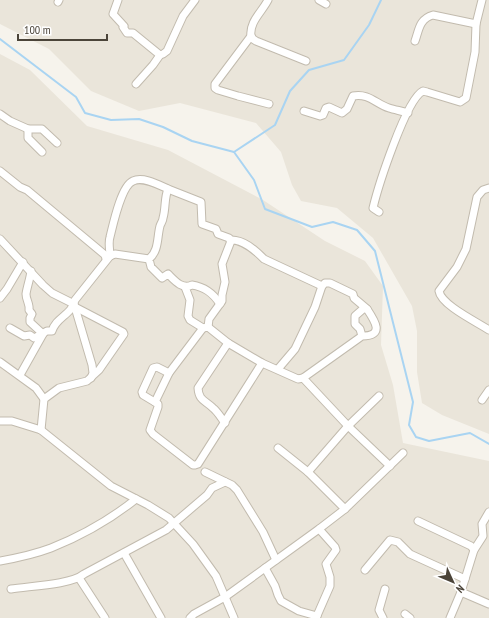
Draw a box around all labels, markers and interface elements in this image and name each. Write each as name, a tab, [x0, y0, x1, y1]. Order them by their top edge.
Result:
scale bar	[18, 16, 107, 42]
text: 100 m	[24, 22, 51, 37]
north arrow	[433, 562, 473, 602]
text: N	[453, 582, 467, 596]

